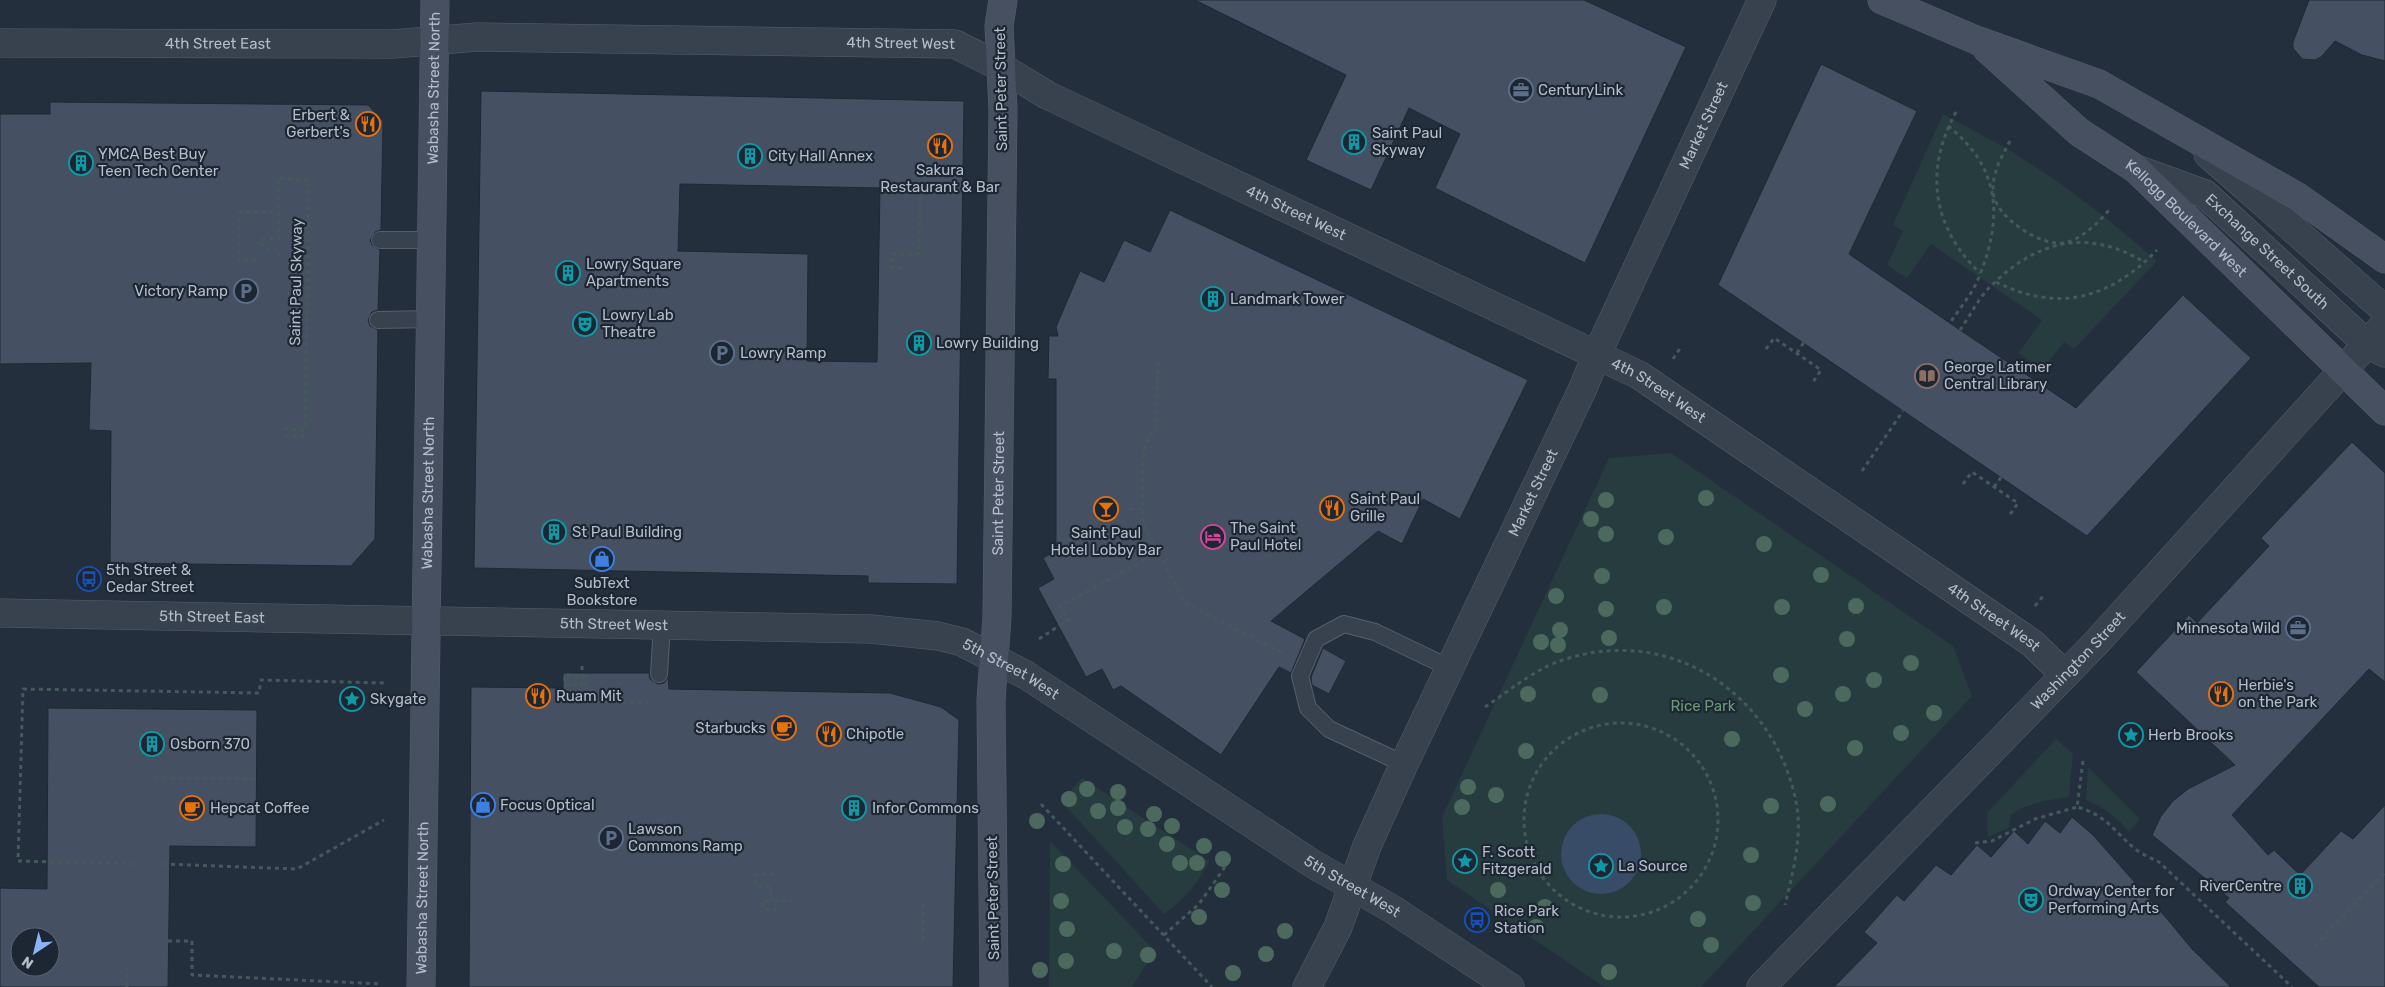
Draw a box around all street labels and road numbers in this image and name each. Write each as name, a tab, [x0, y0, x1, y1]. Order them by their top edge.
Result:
street label: Wabasha Street North	[424, 12, 444, 165]
street label: Saint Peter Street	[991, 27, 1011, 151]
street label: 4th Street West	[846, 33, 955, 53]
street label: 4th Street East	[165, 34, 271, 53]
street label: Market Street	[1675, 79, 1732, 172]
street label: Kellogg Boulevard West	[2122, 156, 2251, 281]
street label: 4th Street West	[1243, 181, 1349, 244]
street label: Exchange Street South	[2202, 190, 2333, 313]
street label: Saint Paul Skyway	[286, 218, 306, 346]
street label: 4th Street West	[1608, 354, 1709, 427]
street label: Wabasha Street North	[418, 417, 438, 570]
street label: Saint Peter Street	[989, 431, 1008, 556]
street label: Market Street	[1505, 446, 1562, 539]
street label: 4th Street West	[1944, 579, 2044, 655]
street label: 5th Street East	[159, 607, 265, 627]
street label: Washington Street	[2027, 608, 2129, 714]
street label: 5th Street West	[560, 614, 668, 634]
street label: 5th Street West	[959, 635, 1063, 703]
street label: Wabasha Street North	[412, 821, 432, 975]
street label: Saint Peter Street	[983, 836, 1003, 960]
street label: 5th Street West	[1301, 852, 1404, 921]

